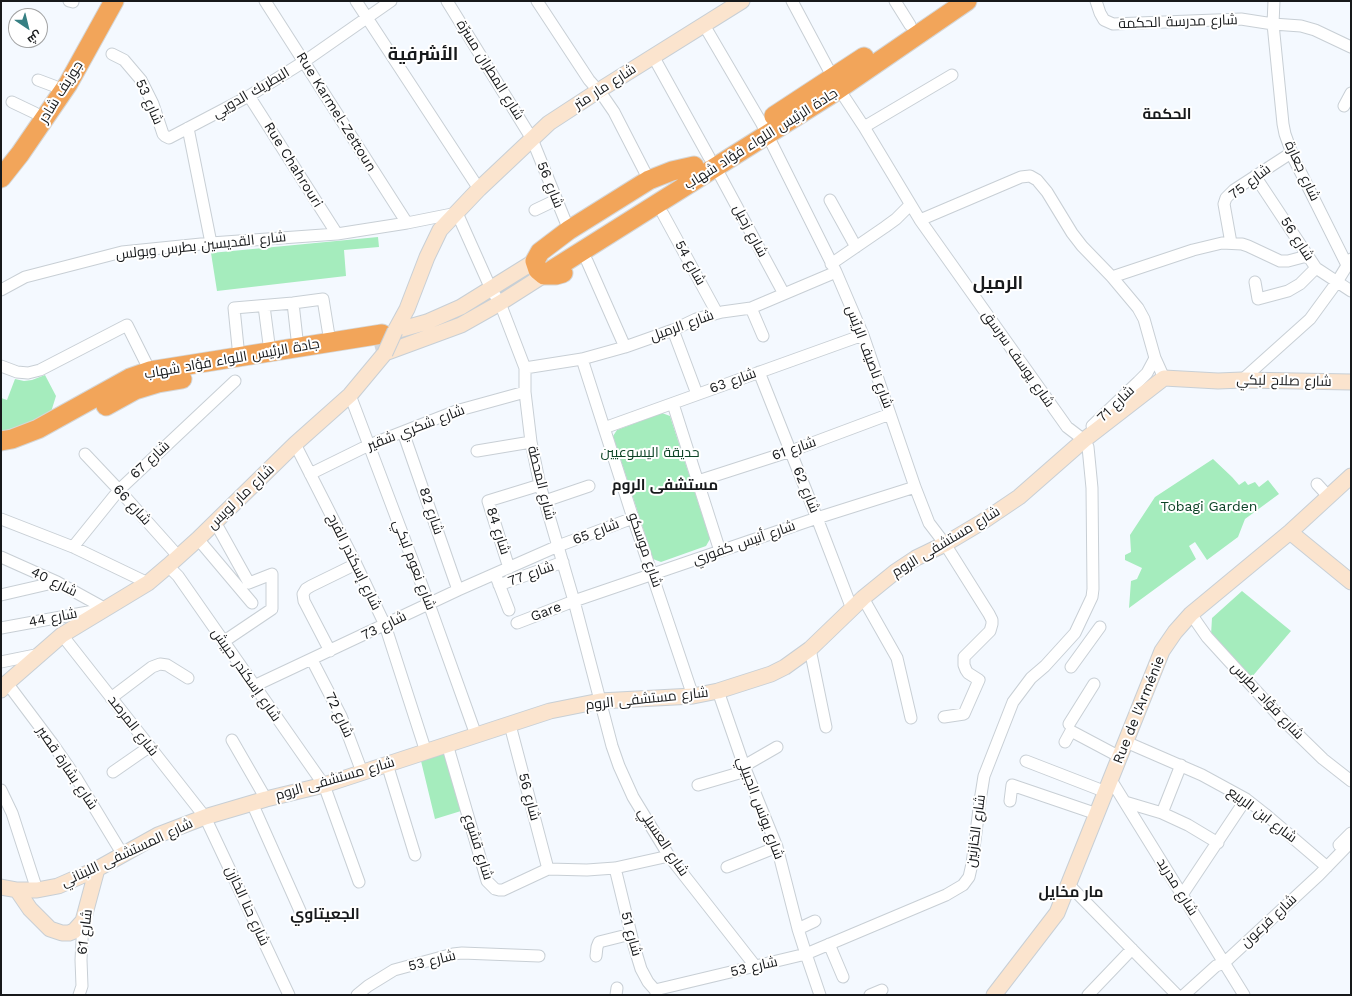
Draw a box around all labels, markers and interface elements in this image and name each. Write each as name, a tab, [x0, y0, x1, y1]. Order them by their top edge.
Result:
north arrow	[8, 8, 48, 48]
street label: شارع مدرسة الحكمة	[1118, 12, 1238, 32]
street label: شارع المطران مسرّة	[452, 17, 528, 123]
text: ش	[25, 28, 44, 47]
district label: الأشرفية	[388, 44, 458, 66]
street label: Rue Karmel-Zettoun	[292, 49, 380, 175]
street label: جوزيف شادر	[35, 58, 87, 126]
street label: شارع مار متر	[571, 61, 639, 113]
street label: البطريك الدويي	[209, 64, 293, 122]
street label: شارع 53	[132, 77, 166, 127]
street label: جادة الرئيس اللواء فؤاد شهاب	[681, 85, 841, 193]
district label: الحكمة	[1142, 106, 1192, 124]
street label: Rue Chahrouri	[260, 119, 326, 211]
street label: شارع جعارة	[1281, 138, 1323, 204]
street label: شارع 56	[533, 159, 567, 211]
street label: شارع 75	[1226, 161, 1274, 203]
street label: شارع زحيل	[729, 202, 771, 260]
street label: شارع 56	[1277, 214, 1317, 264]
street label: شارع القديسين بطرس وبولس	[115, 229, 287, 263]
street label: شارع 54	[671, 238, 709, 288]
district label: الرميل	[973, 273, 1023, 295]
street label: شارع ناصيف الريّس	[842, 303, 896, 411]
street label: شارع الرميل	[648, 307, 716, 345]
street label: شارع يوسف سرسق	[978, 307, 1058, 411]
street label: جادة الرئيس اللواء فؤاد شهاب	[143, 335, 321, 383]
street label: شارع 63	[707, 365, 759, 397]
street label: شارع صلاح لبكي	[1236, 372, 1332, 390]
street label: شارع 71	[1094, 382, 1138, 426]
street label: شارع شكري شقير	[365, 402, 467, 454]
street label: شارع 61	[770, 434, 818, 464]
street label: شارع 67	[127, 437, 173, 483]
street label: شارع المحطة	[524, 444, 558, 522]
park label: حديقة اليسوعيين	[601, 445, 699, 461]
street label: شارع مار لويس	[204, 461, 278, 533]
street label: شارع 62	[789, 464, 823, 516]
district label: مستشفى الروم	[612, 477, 718, 495]
street label: شارع 66	[109, 481, 155, 529]
street label: شارع 82	[415, 485, 447, 537]
park label: Tobagi Garden	[1160, 499, 1258, 515]
street label: شارع مستشفى الروم	[889, 503, 1003, 581]
street label: شارع 84	[482, 505, 514, 557]
street label: شارع موسكو	[624, 510, 666, 590]
street label: شارع إسكندر الفرح	[323, 511, 385, 613]
street label: شارع 65	[570, 515, 622, 549]
street label: شارع نعوم لبكي	[389, 517, 439, 613]
street label: شارع أنيس كفوري	[690, 518, 798, 568]
street label: شارع 77	[506, 558, 556, 590]
street label: شارع 40	[28, 564, 80, 600]
street label: Gare	[528, 598, 564, 626]
street label: شارع 44	[27, 605, 79, 631]
street label: شارع 73	[359, 608, 409, 644]
street label: شارع إسكندر حبيش	[208, 625, 284, 725]
street label: Rue de l'Arménie	[1110, 654, 1168, 766]
street label: شارع فؤاد بطرس	[1227, 659, 1307, 743]
street label: شارع مستشفى الروم	[585, 684, 709, 714]
street label: شارع 72	[321, 690, 357, 740]
street label: شارع المرصد	[104, 692, 162, 760]
street label: شارع بشارة قصير	[33, 723, 101, 813]
street label: شارع مستشفى الروم	[273, 754, 397, 804]
street label: شارع يونس الجبيلي	[733, 754, 787, 862]
street label: شارع 56	[515, 771, 543, 823]
street label: شارع ابن الربيع	[1224, 783, 1300, 847]
street label: شارع الخازنين	[963, 793, 989, 869]
street label: شارع العسيلي	[634, 804, 692, 880]
street label: شارع قشوع	[459, 812, 497, 882]
street label: شارع المستشفى اللبناني	[58, 815, 196, 891]
street label: شارع مدريد	[1153, 855, 1201, 919]
street label: شارع حنا الخازن	[221, 864, 273, 948]
district label: مار مخايل	[1039, 884, 1103, 902]
street label: شارع فرعون	[1238, 891, 1300, 951]
district label: الجعيتاوي	[290, 906, 360, 924]
street label: شارع 61	[74, 908, 96, 956]
street label: شارع 51	[617, 910, 645, 958]
street label: شارع 53	[407, 947, 457, 975]
street label: شارع 53	[729, 953, 779, 981]

